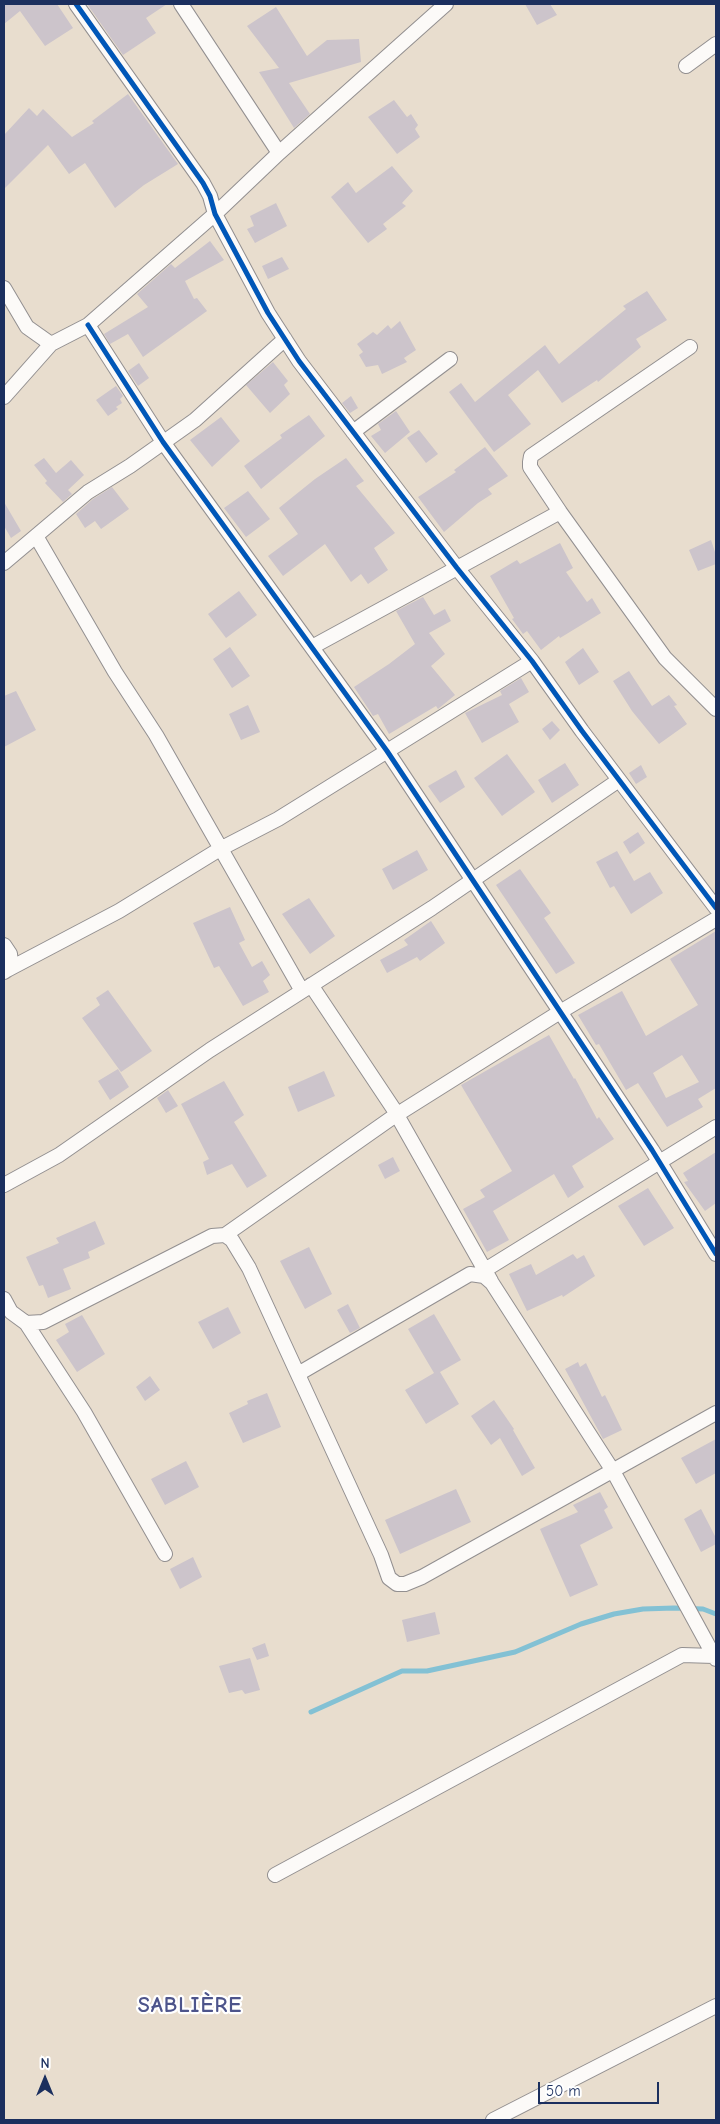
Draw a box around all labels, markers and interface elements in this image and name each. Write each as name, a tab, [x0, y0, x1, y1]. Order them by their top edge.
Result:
district label: SABLIÈRE	[137, 1993, 243, 2019]
north arrow	[20, 2054, 70, 2104]
text: N	[40, 2055, 50, 2072]
scale bar	[540, 2072, 661, 2104]
text: 50 m	[546, 2082, 581, 2100]

